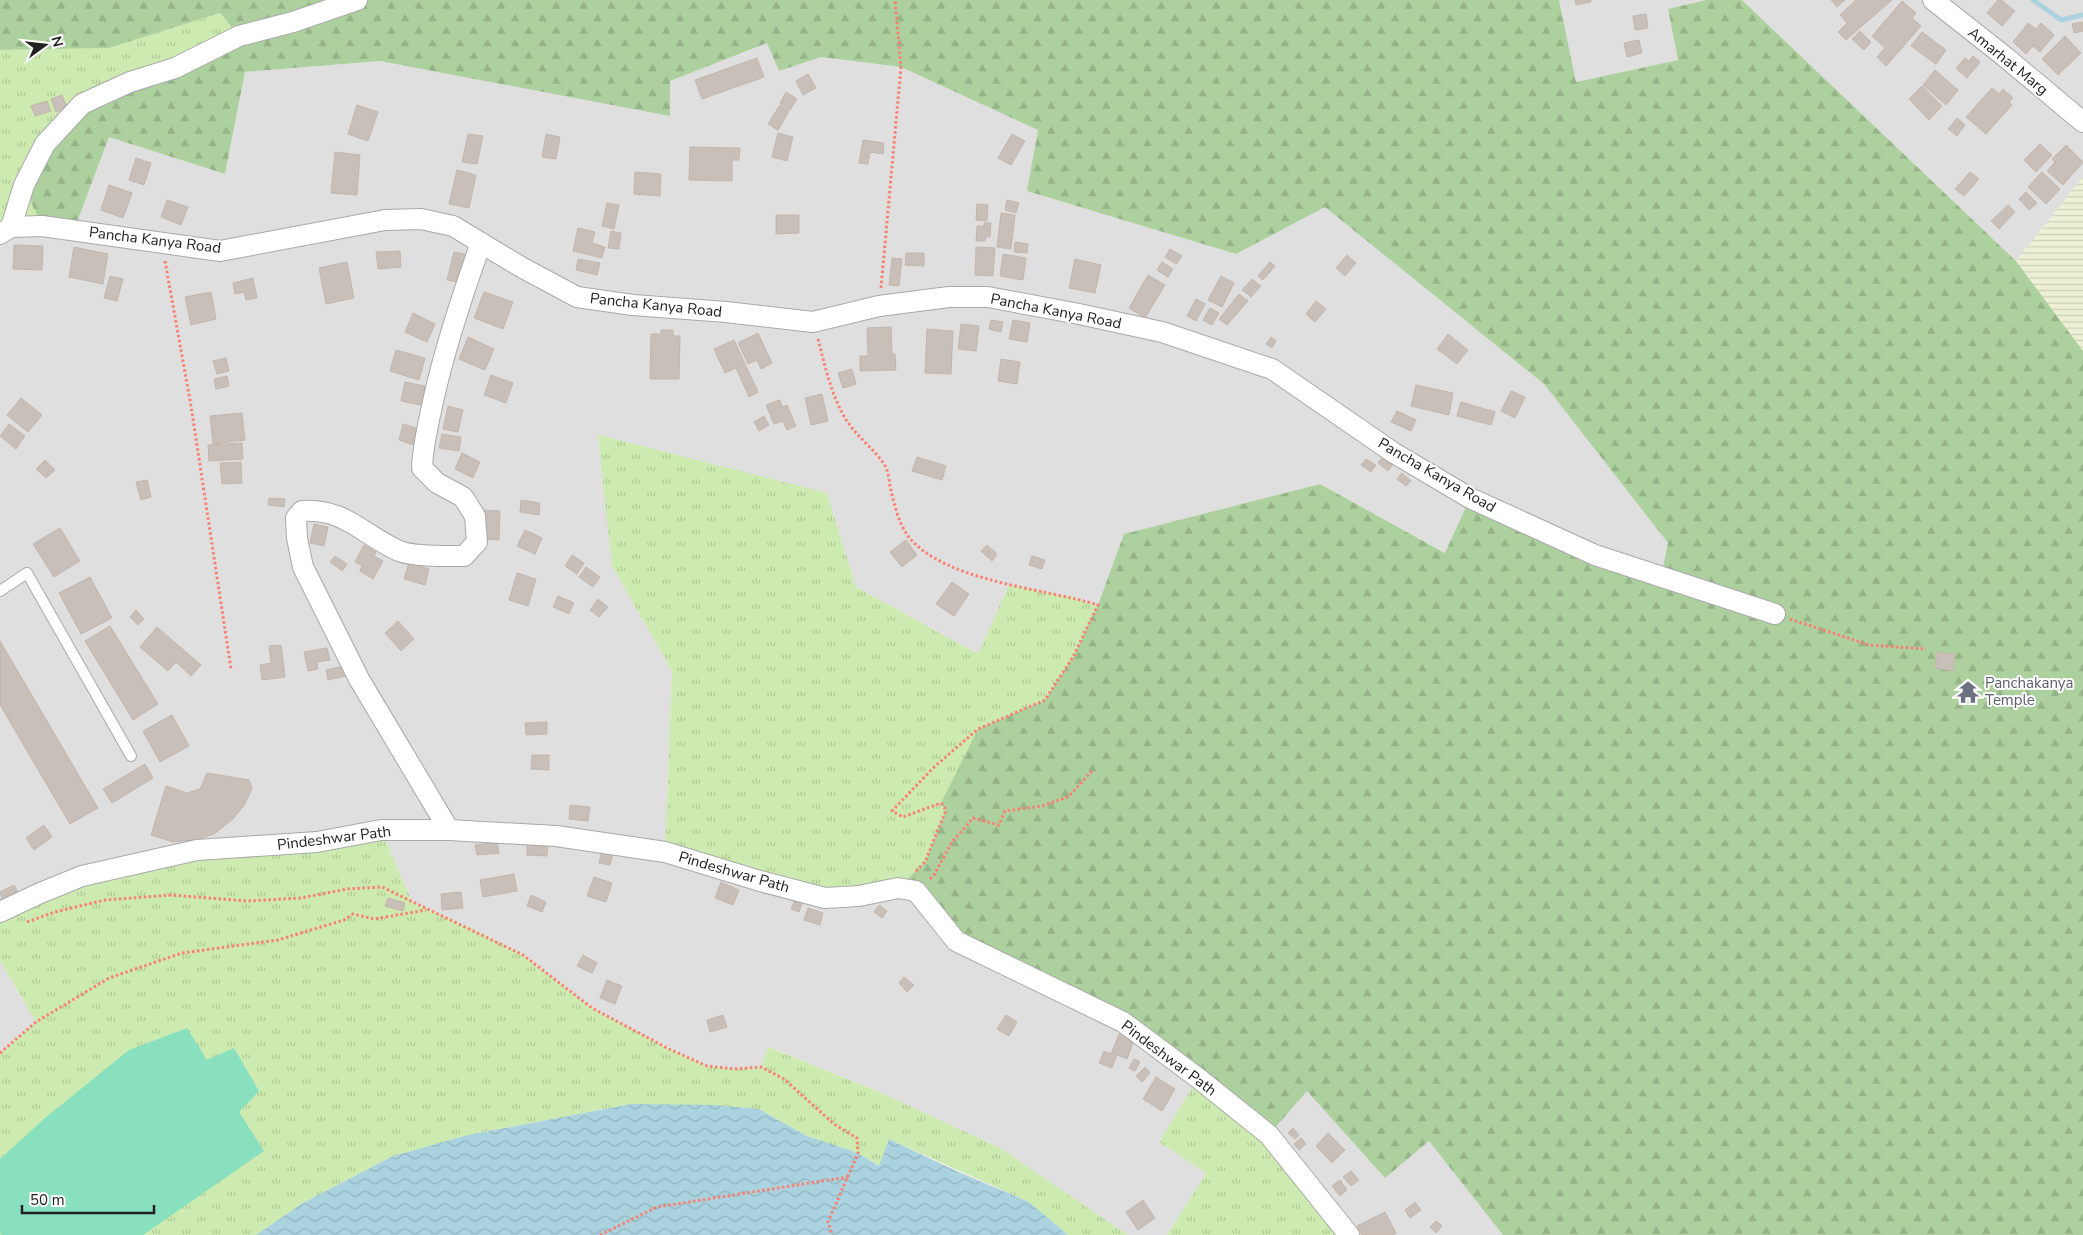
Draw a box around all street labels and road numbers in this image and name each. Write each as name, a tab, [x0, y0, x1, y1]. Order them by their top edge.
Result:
street label: Amarhat Marg	[1964, 23, 2052, 99]
street label: Pancha Kanya Road	[88, 222, 222, 258]
street label: Pancha Kanya Road	[589, 288, 723, 322]
street label: Pancha Kanya Road	[989, 289, 1123, 333]
street label: Pancha Kanya Road	[1374, 433, 1500, 517]
street label: Pindeshwar Path	[276, 821, 392, 855]
street label: Pindeshwar Path	[676, 847, 792, 897]
street label: Pindeshwar Path	[1117, 1016, 1221, 1100]

